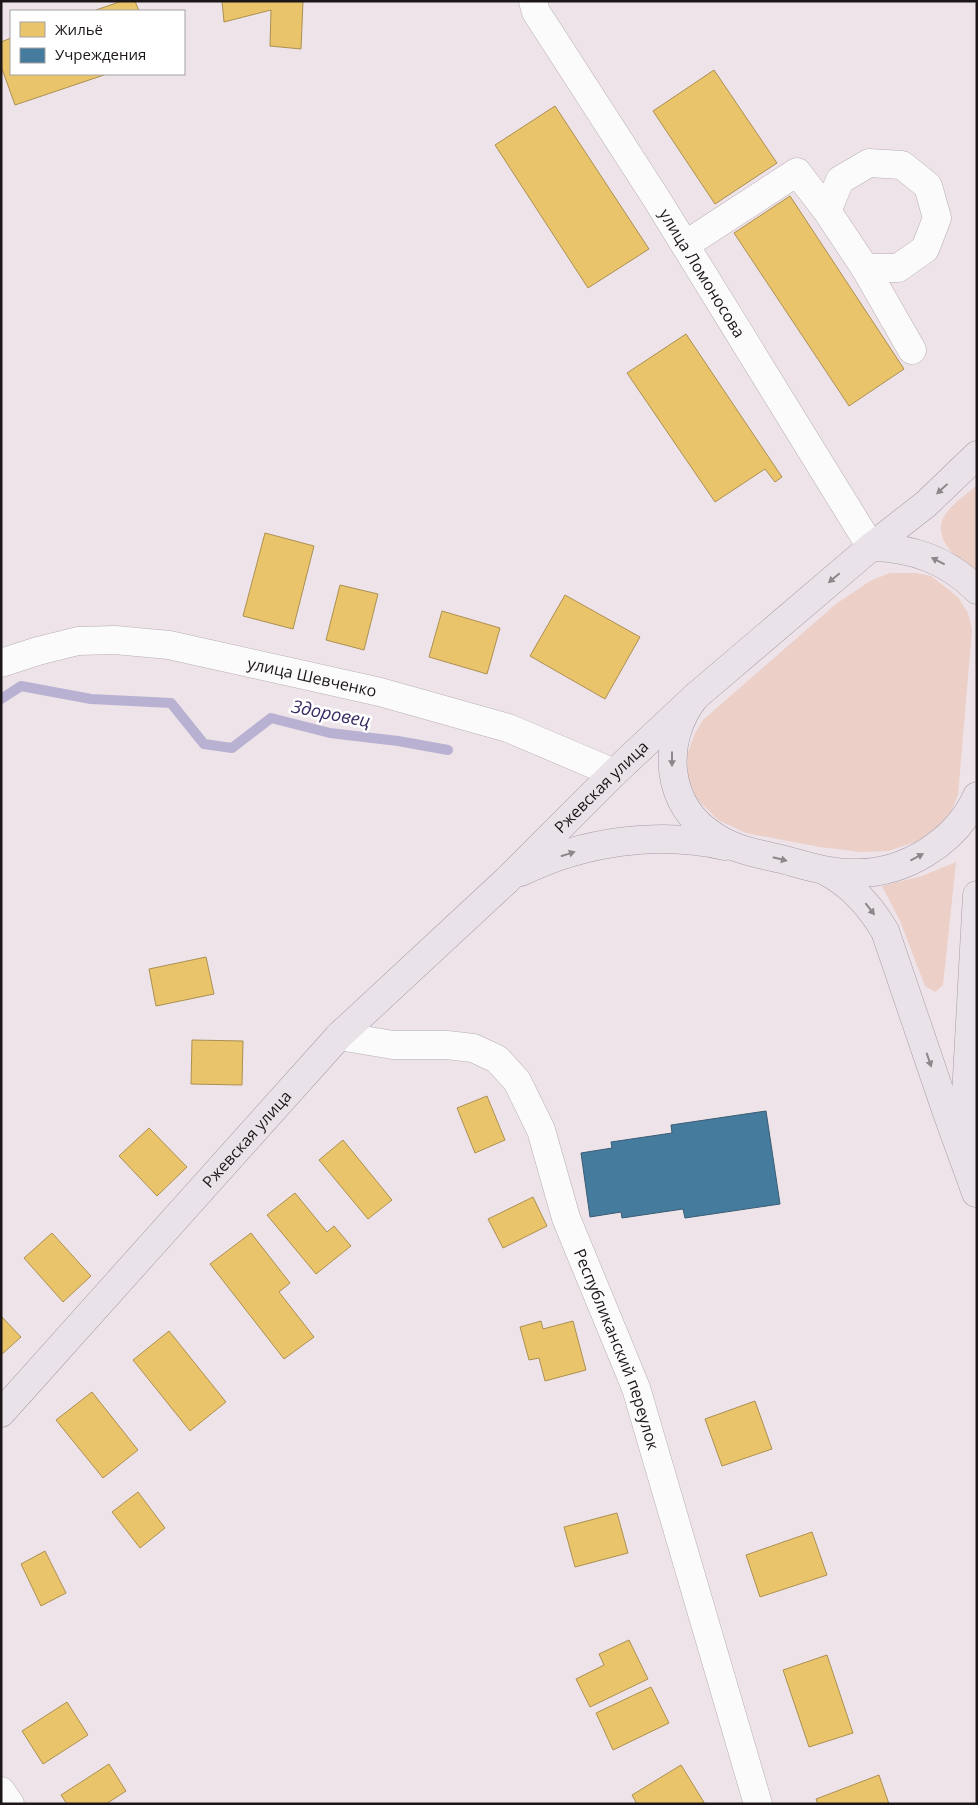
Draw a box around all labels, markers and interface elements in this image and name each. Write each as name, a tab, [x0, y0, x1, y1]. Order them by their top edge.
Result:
legend	[10, 10, 185, 75]
text: Жильё	[55, 19, 103, 39]
text: Учреждения	[55, 44, 146, 64]
street label: улица Ломоносова	[654, 204, 750, 342]
one-way arrow	[936, 483, 948, 495]
one-way arrow	[930, 557, 945, 566]
one-way arrow	[828, 573, 841, 584]
street label: улица Шевченко	[245, 652, 379, 702]
water label: Здоровец	[289, 693, 373, 732]
street label: Ржевская улица	[549, 736, 653, 838]
one-way arrow	[669, 751, 677, 767]
one-way arrow	[560, 849, 575, 857]
one-way arrow	[910, 853, 924, 861]
one-way arrow	[773, 855, 788, 863]
one-way arrow	[865, 902, 876, 915]
one-way arrow	[925, 1053, 933, 1068]
street label: Ржевская улица	[197, 1086, 296, 1192]
street label: Республиканский переулок	[569, 1245, 665, 1453]

